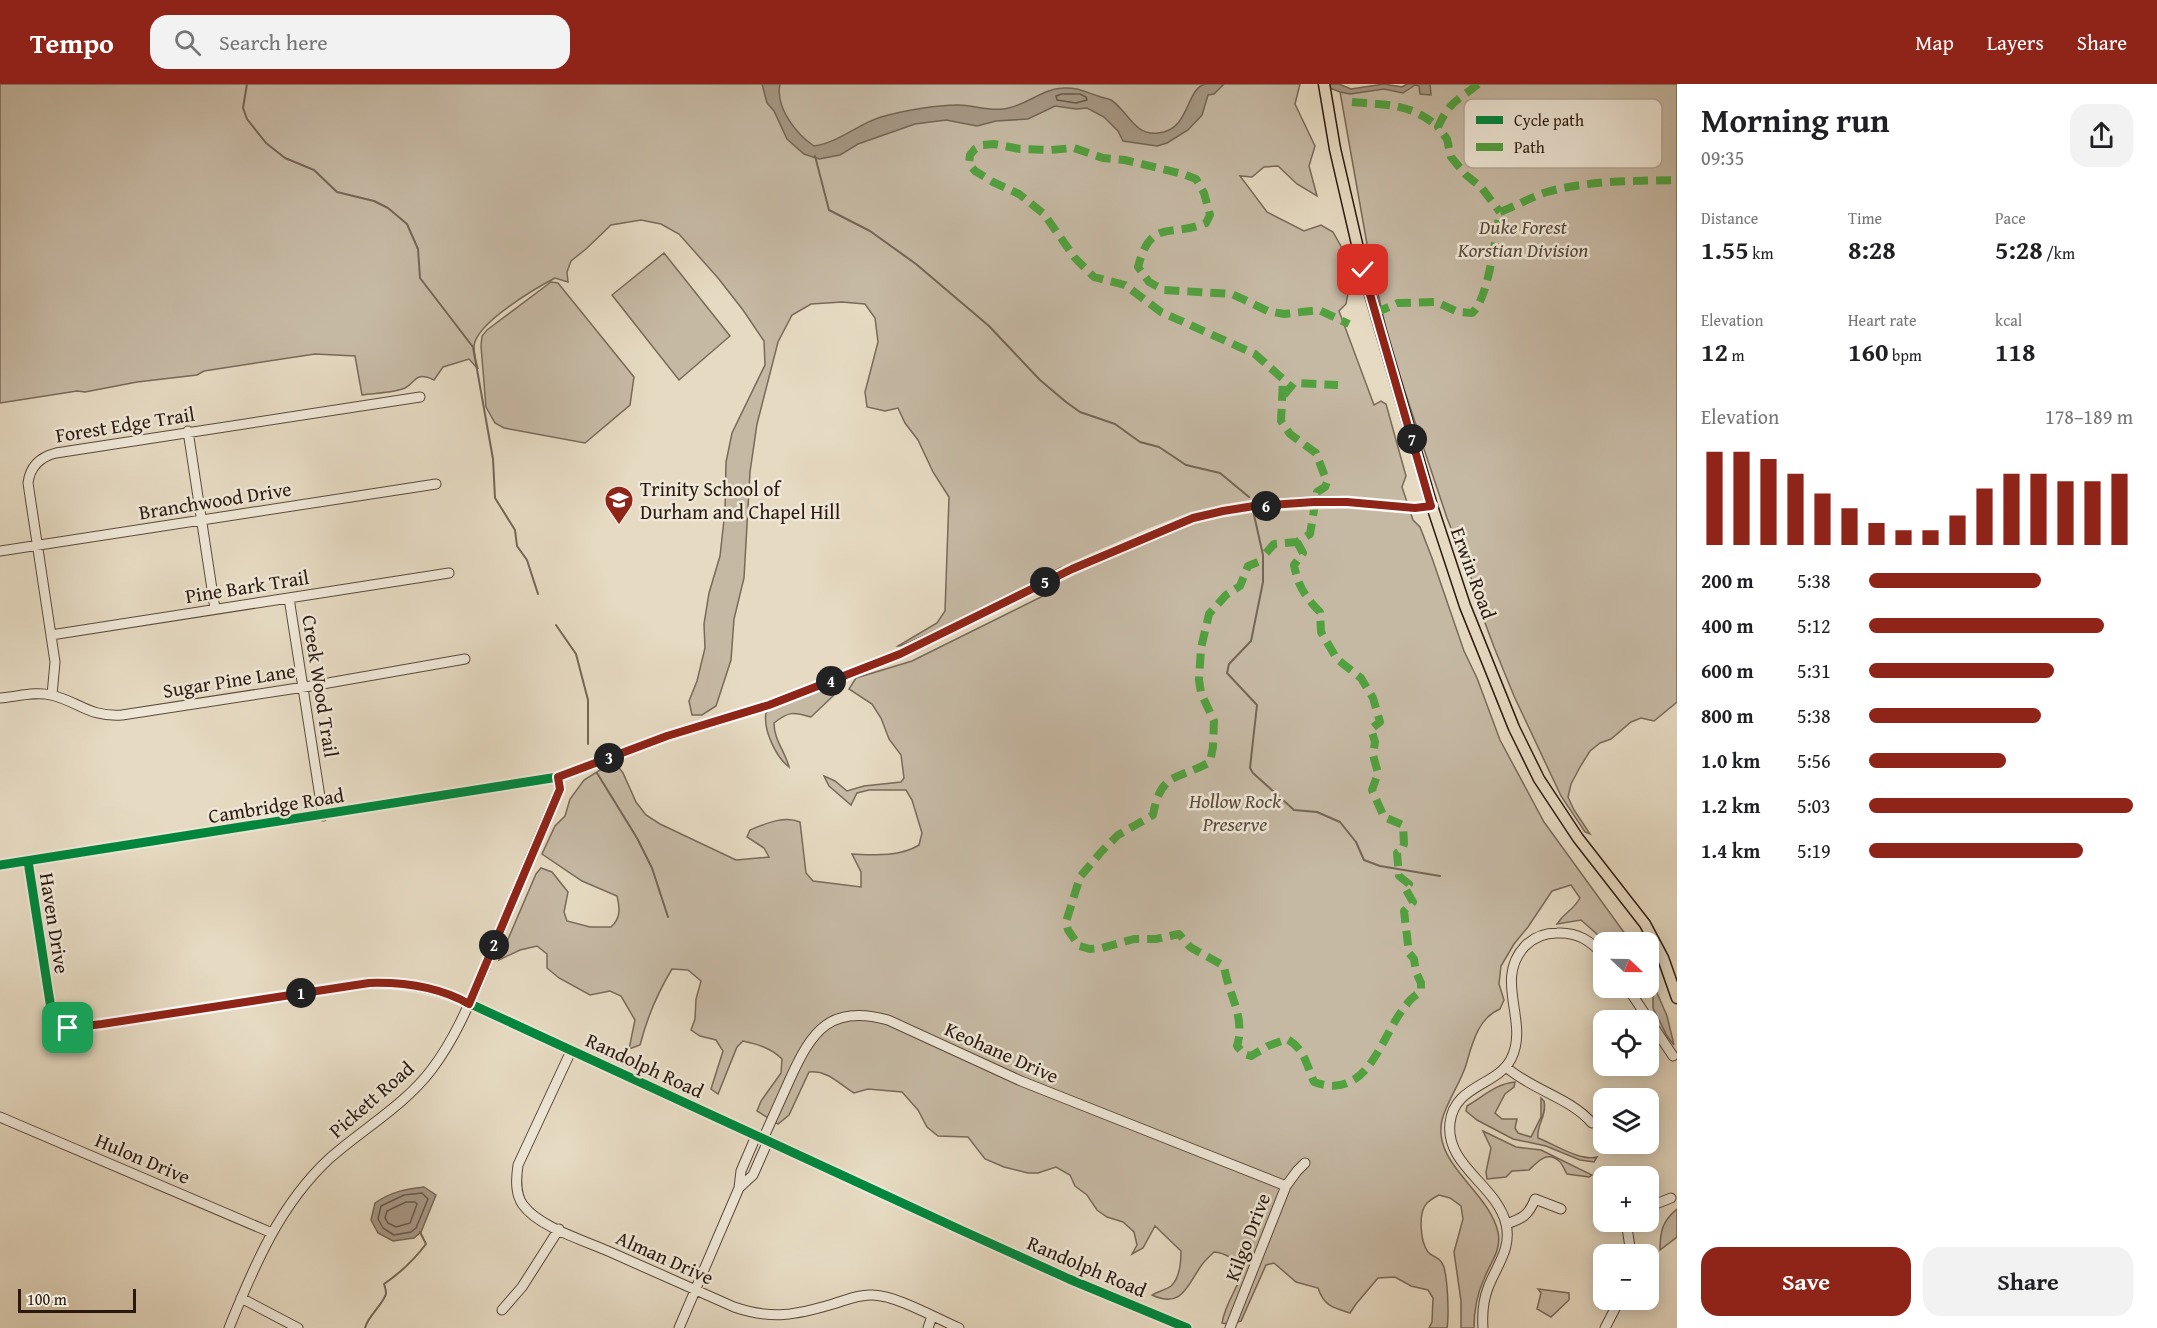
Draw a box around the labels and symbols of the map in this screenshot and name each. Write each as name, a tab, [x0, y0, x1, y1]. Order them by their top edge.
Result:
legend	[1464, 99, 1662, 168]
text: Cycle path	[1514, 108, 1584, 132]
text: Path	[1514, 135, 1545, 159]
park label: Duke Forest Korstian Division	[1457, 212, 1588, 264]
pin	[1337, 244, 1388, 295]
street label: Forest Edge Trail	[53, 399, 197, 449]
pin: 7	[1397, 424, 1427, 454]
street label: Branchwood Drive	[137, 474, 293, 526]
place label: Trinity School of Durham and Chapel Hill	[640, 474, 841, 526]
school or university icon: Trinity School of Durham and Chapel Hill	[603, 484, 635, 526]
pin: 6	[1251, 491, 1281, 521]
street label: Erwin Road	[1444, 523, 1504, 623]
street label: Pine Bark Trail	[183, 562, 311, 610]
pin: 5	[1030, 567, 1060, 597]
street label: Creek Wood Trail	[295, 613, 347, 760]
street label: Sugar Pine Lane	[161, 655, 297, 705]
pin: 4	[816, 666, 846, 696]
pin: 3	[594, 743, 624, 773]
street label: Cambridge Road	[206, 780, 346, 830]
park label: Hollow Rock Preserve	[1188, 786, 1282, 838]
street label: Haven Drive	[33, 870, 77, 976]
pin: 2	[479, 930, 509, 960]
north arrow	[1593, 932, 1659, 998]
pin: 1	[286, 978, 316, 1008]
pin	[42, 1002, 93, 1053]
street label: Keohane Drive	[940, 1014, 1064, 1090]
street label: Randolph Road	[581, 1025, 709, 1105]
street label: Pickett Road	[322, 1054, 420, 1144]
street label: Hulon Drive	[91, 1125, 195, 1191]
street label: Kilgo Drive	[1217, 1189, 1277, 1285]
street label: Alman Drive	[612, 1223, 718, 1291]
street label: Randolph Road	[1023, 1228, 1151, 1304]
scale bar	[18, 1286, 136, 1314]

